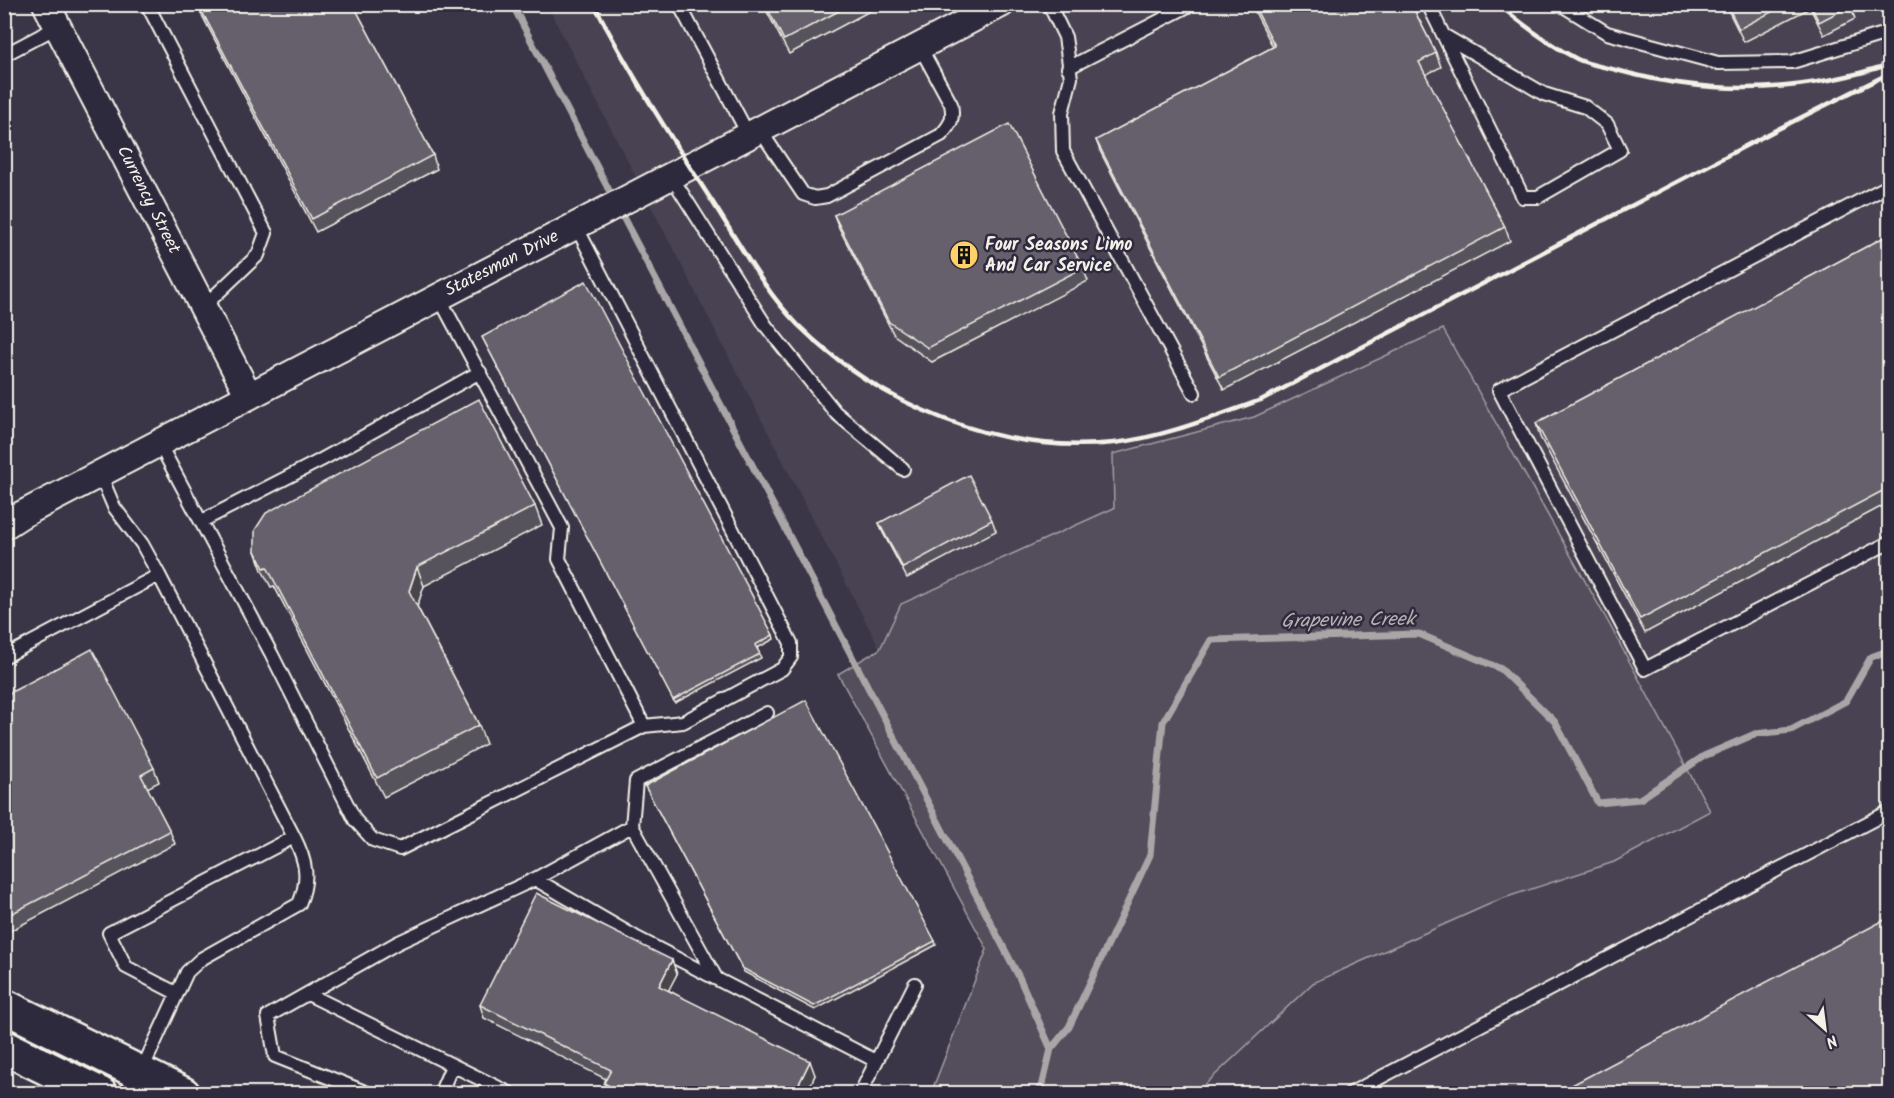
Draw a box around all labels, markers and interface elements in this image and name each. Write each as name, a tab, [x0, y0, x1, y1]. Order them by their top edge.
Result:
street label: Currency Street	[108, 141, 188, 260]
street label: Statesman Drive	[440, 223, 564, 305]
place label: Four Seasons Limo And Car Service	[985, 231, 1132, 281]
building icon: Four Seasons Limo And Car Service	[948, 239, 980, 271]
water label: Grapevine Creek	[1281, 604, 1418, 638]
north arrow	[1795, 999, 1855, 1059]
text: N	[1821, 1028, 1842, 1054]

